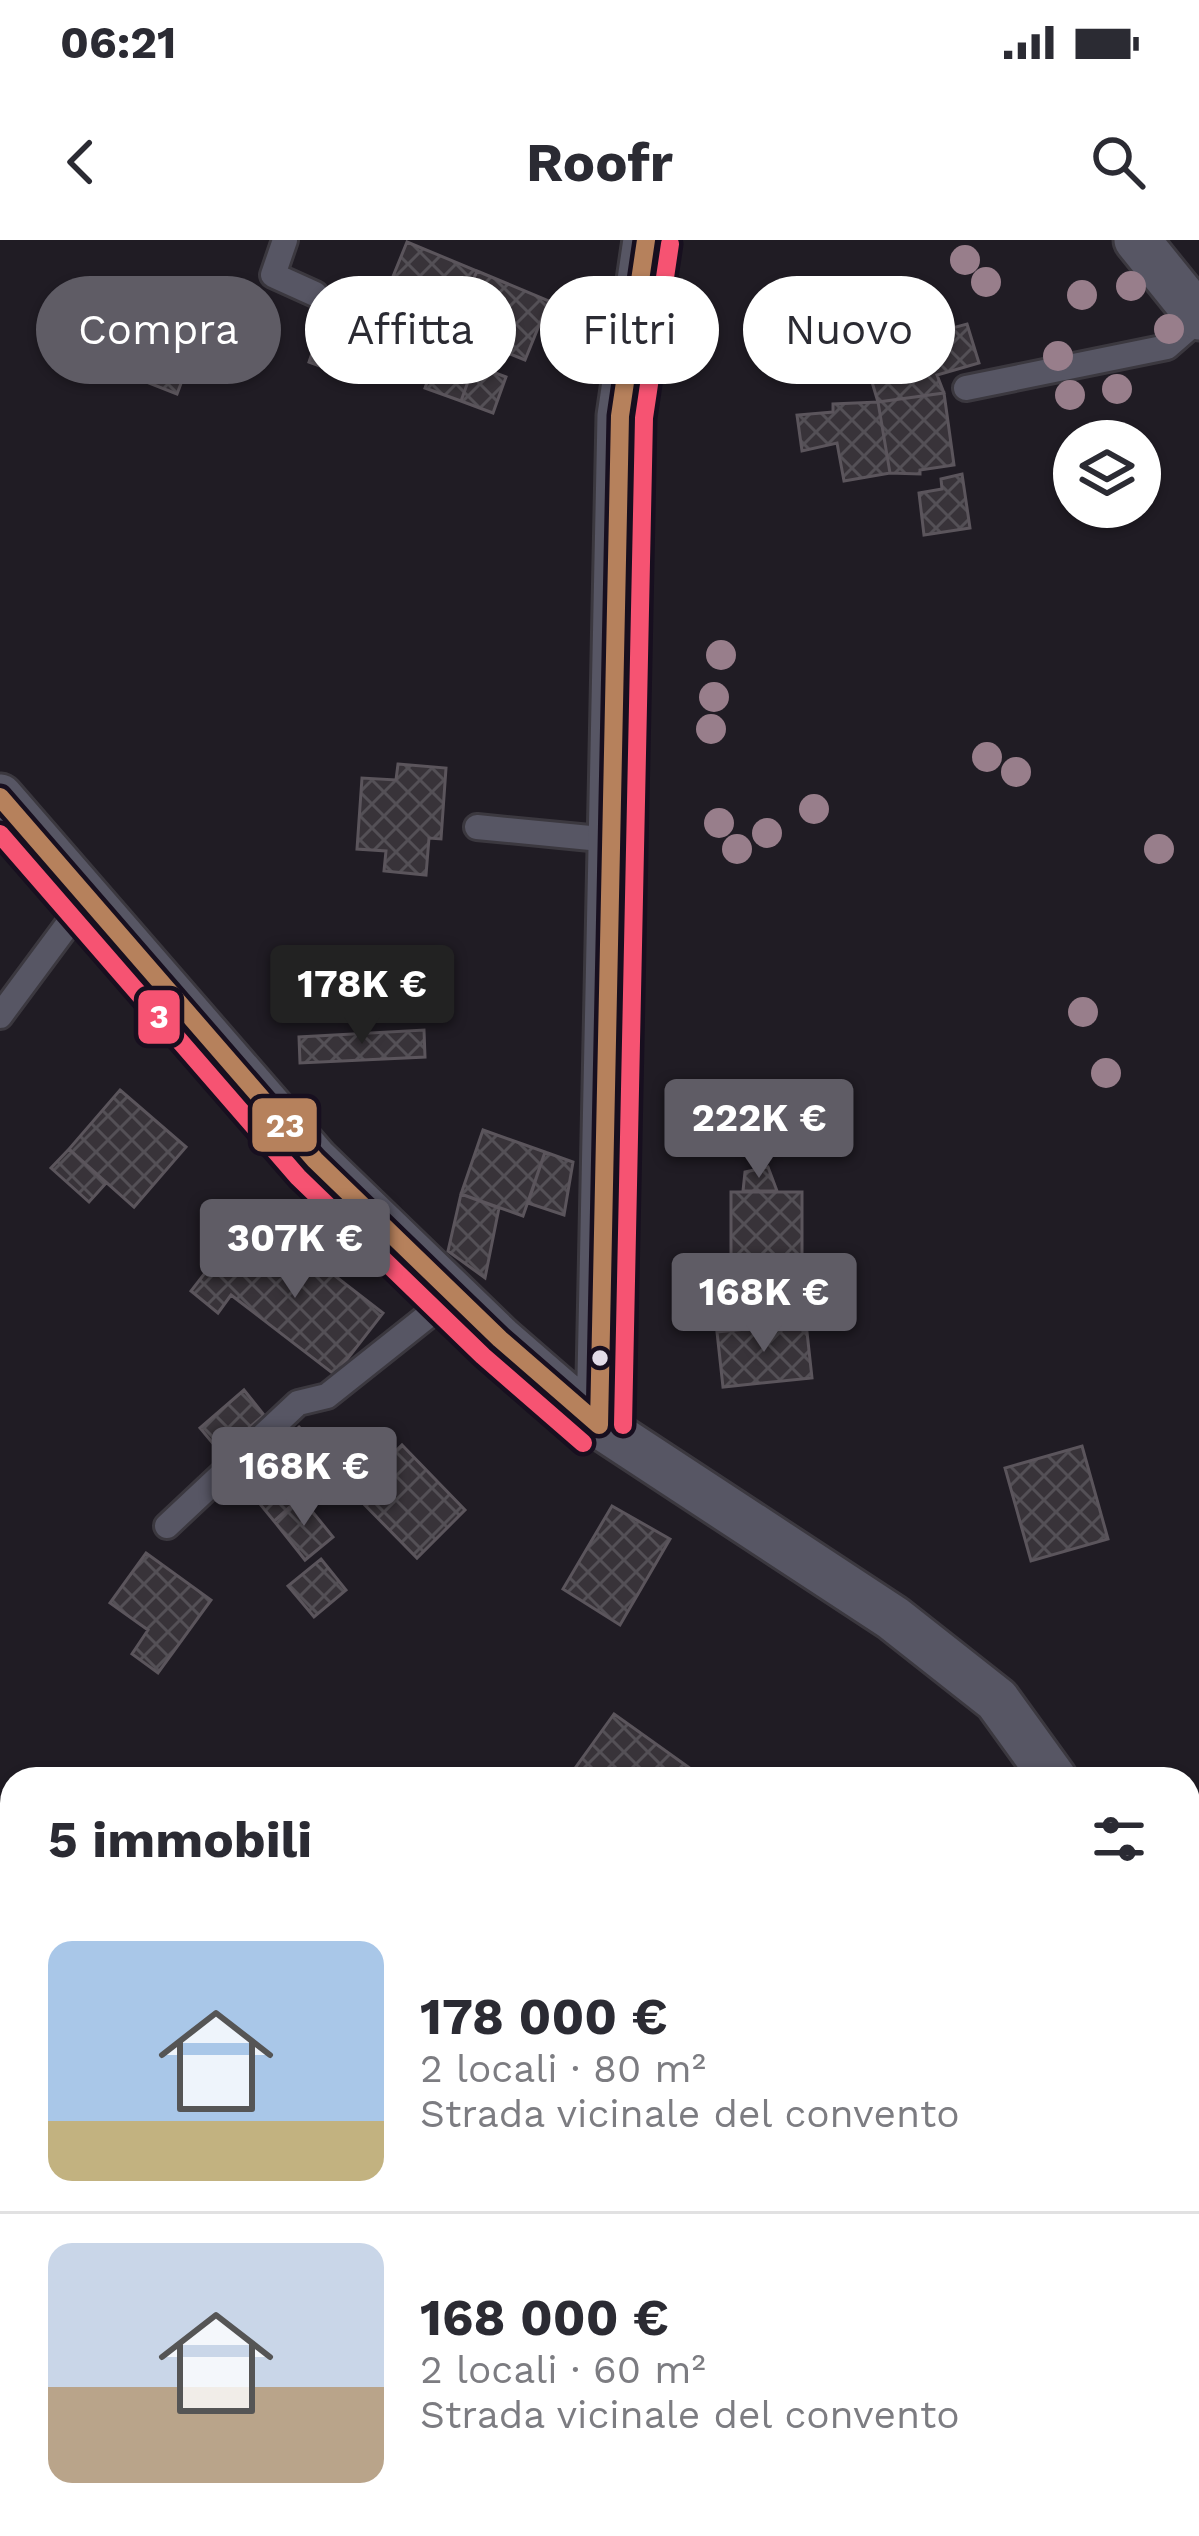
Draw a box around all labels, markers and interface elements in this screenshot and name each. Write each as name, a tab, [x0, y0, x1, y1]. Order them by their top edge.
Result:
text: 06:21	[60, 16, 177, 69]
icon: back	[48, 129, 114, 195]
icon: search	[1085, 129, 1151, 195]
text: Roofr	[526, 131, 673, 194]
chip: Compra	[36, 276, 281, 384]
chip: Affitta	[305, 276, 516, 384]
chip: Filtri	[540, 276, 719, 384]
chip: Nuovo	[743, 276, 955, 384]
map controls	[1053, 420, 1161, 528]
button: layers	[1053, 420, 1161, 528]
pin: 178K €	[264, 945, 460, 1047]
text: 178K €	[297, 961, 427, 1006]
line badge: 3	[136, 988, 182, 1046]
text: 3	[149, 997, 169, 1036]
pin: 222K €	[661, 1079, 857, 1181]
text: 222K €	[691, 1095, 827, 1140]
line badge: 23	[250, 1096, 319, 1154]
text: 23	[265, 1106, 305, 1145]
pin: 307K €	[197, 1199, 393, 1301]
text: 307K €	[227, 1215, 363, 1260]
pin: 168K €	[666, 1253, 862, 1355]
text: 168K €	[699, 1269, 829, 1314]
unlabelled marker	[589, 1347, 611, 1369]
pin: 168K €	[206, 1427, 402, 1529]
text: 168K €	[239, 1443, 369, 1488]
icon: filters	[1086, 1806, 1152, 1872]
text: 5 immobili	[48, 1810, 312, 1869]
text: 178 000 €	[420, 1987, 667, 2046]
icon: home	[144, 1989, 288, 2133]
text: 2 locali · 80 m²	[420, 2046, 706, 2091]
text: Strada vicinale del convento	[420, 2091, 960, 2136]
text: 168 000 €	[420, 2288, 669, 2347]
icon: home	[144, 2291, 288, 2435]
text: 2 locali · 60 m²	[420, 2347, 706, 2392]
text: Strada vicinale del convento	[420, 2392, 960, 2437]

